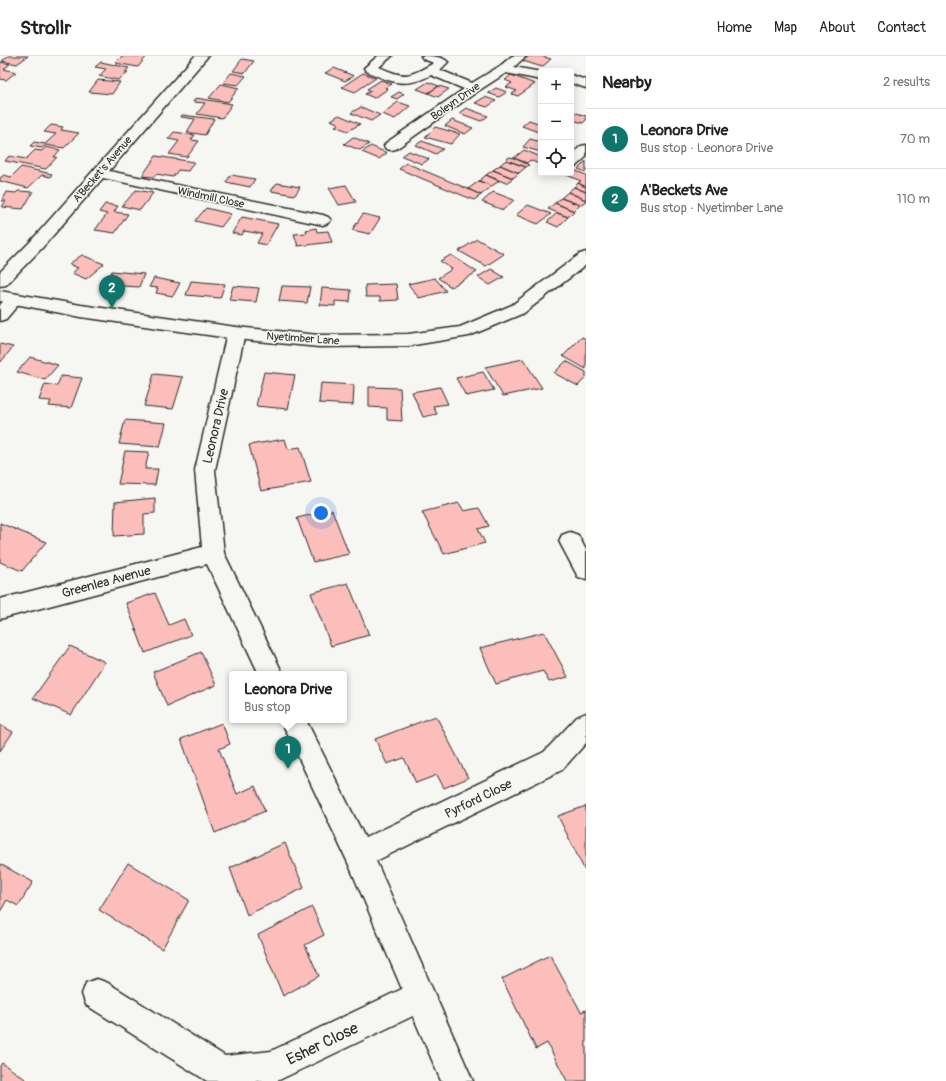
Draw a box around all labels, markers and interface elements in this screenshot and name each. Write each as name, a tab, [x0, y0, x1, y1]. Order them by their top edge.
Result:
text: Strollr	[20, 16, 71, 40]
text: Home	[717, 19, 752, 36]
text: Map	[774, 19, 797, 36]
text: About	[819, 19, 855, 36]
text: Contact	[877, 19, 926, 36]
map controls	[538, 68, 574, 176]
button: +	[538, 68, 574, 104]
text: Nearby	[602, 72, 651, 93]
text: 2 results	[883, 74, 930, 90]
street label: Boleyn Drive	[428, 79, 483, 123]
button: −	[538, 104, 574, 140]
text: Leonora Drive	[640, 121, 728, 140]
text: 1	[612, 131, 618, 147]
text: 70 m	[900, 131, 930, 147]
street label: A'Becket's Avenue	[70, 133, 135, 205]
button: locate	[538, 140, 574, 176]
text: Bus stop · Leonora Drive	[640, 140, 773, 156]
text: A'Beckets Ave	[640, 181, 728, 200]
street label: Windmill Close	[176, 184, 246, 211]
text: 2	[611, 191, 619, 207]
text: 110 m	[897, 191, 930, 207]
text: Bus stop · Nyetimber Lane	[640, 200, 783, 216]
pin: 2	[99, 275, 125, 308]
street label: Nyetimber Lane	[266, 329, 340, 348]
street label: Leonora Drive	[200, 387, 233, 465]
your location	[311, 503, 331, 523]
street label: Greenlea Avenue	[60, 562, 153, 602]
popup	[229, 671, 347, 723]
text: Leonora Drive	[244, 680, 332, 699]
text: Bus stop	[244, 699, 291, 715]
pin: 1	[275, 736, 301, 769]
street label: Pyrford Close	[442, 776, 515, 822]
street label: Esher Close	[283, 1018, 362, 1070]

